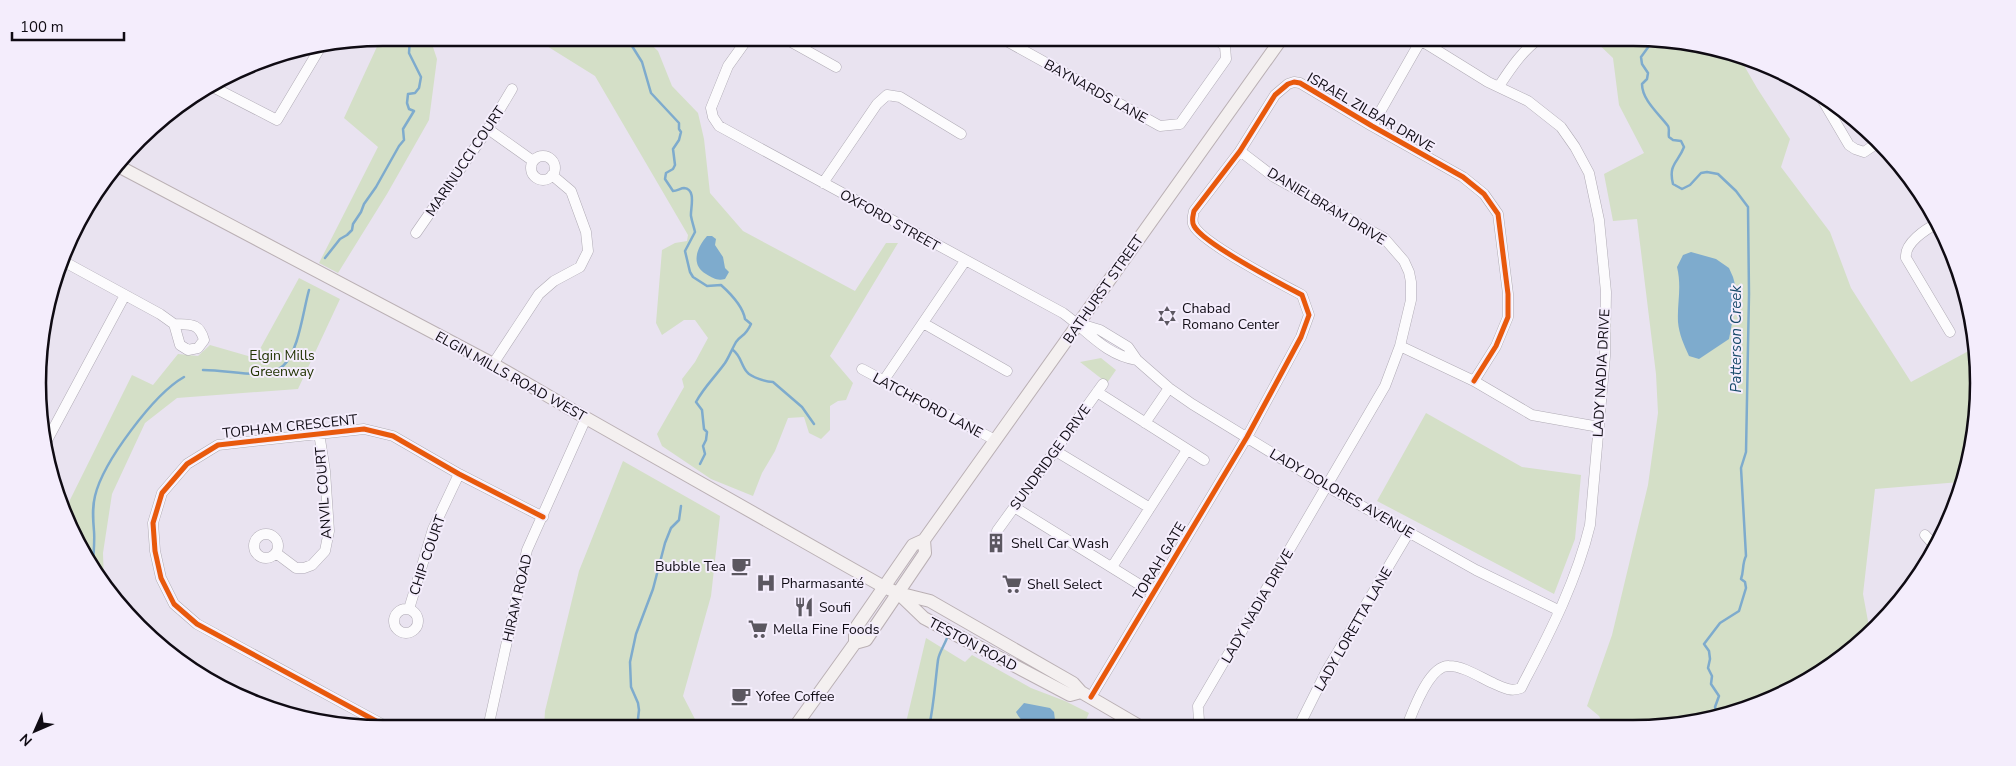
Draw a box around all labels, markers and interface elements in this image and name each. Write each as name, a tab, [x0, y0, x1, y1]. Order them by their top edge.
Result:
scale bar	[12, 10, 125, 42]
text: 100 m	[20, 17, 64, 37]
street label: BAYNARDS LANE	[1041, 55, 1151, 128]
street label: ISRAEL ZILBAR DRIVE	[1304, 68, 1438, 157]
street label: MARINUCCI COURT	[421, 102, 510, 220]
street label: DANIELBRAM DRIVE	[1264, 163, 1390, 250]
street label: OXFORD STREET	[836, 185, 944, 256]
street label: BATHURST STREET	[1059, 231, 1148, 347]
water label: Patterson Creek	[1726, 285, 1746, 393]
place label: Chabad Romano Center	[1182, 299, 1279, 334]
synagogue icon: Chabad Romano Center	[1156, 305, 1178, 327]
street label: LADY NADIA DRIVE	[1589, 308, 1614, 438]
street label: ELGIN MILLS ROAD WEST	[432, 327, 590, 426]
park label: Elgin Mills Greenway	[249, 346, 315, 381]
street label: LATCHFORD LANE	[869, 368, 986, 442]
street label: SUNDRIDGE DRIVE	[1006, 401, 1095, 514]
street label: TOPHAM CRESCENT	[222, 410, 359, 443]
street label: LADY DOLORES AVENUE	[1266, 444, 1417, 543]
street label: ANVIL COURT	[311, 446, 336, 540]
street label: CHIP COURT	[405, 512, 450, 598]
street label: TORAH GATE	[1129, 519, 1190, 604]
building icon: Shell Car Wash	[985, 532, 1007, 554]
place label: Shell Car Wash	[1011, 534, 1109, 553]
street label: LADY NADIA DRIVE	[1217, 546, 1298, 667]
street label: HIRAM ROAD	[498, 552, 537, 644]
cafe icon: Bubble Tea	[730, 555, 752, 577]
place label: Bubble Tea	[655, 557, 726, 576]
street label: LADY LORETTA LANE	[1310, 564, 1397, 695]
hospital icon: Pharmasanté	[755, 572, 777, 594]
supermarket icon: Shell Select	[1001, 573, 1023, 595]
place label: Pharmasanté	[781, 574, 864, 593]
place label: Shell Select	[1027, 575, 1102, 594]
restaurant icon: Soufi	[793, 596, 815, 618]
place label: Soufi	[819, 598, 851, 617]
street label: TESTON ROAD	[925, 613, 1020, 676]
supermarket icon: Mella Fine Foods	[747, 618, 769, 640]
place label: Mella Fine Foods	[773, 620, 880, 639]
cafe icon: Yofee Coffee	[730, 685, 752, 707]
place label: Yofee Coffee	[755, 687, 834, 706]
north arrow	[10, 706, 60, 756]
text: N	[16, 729, 37, 750]

